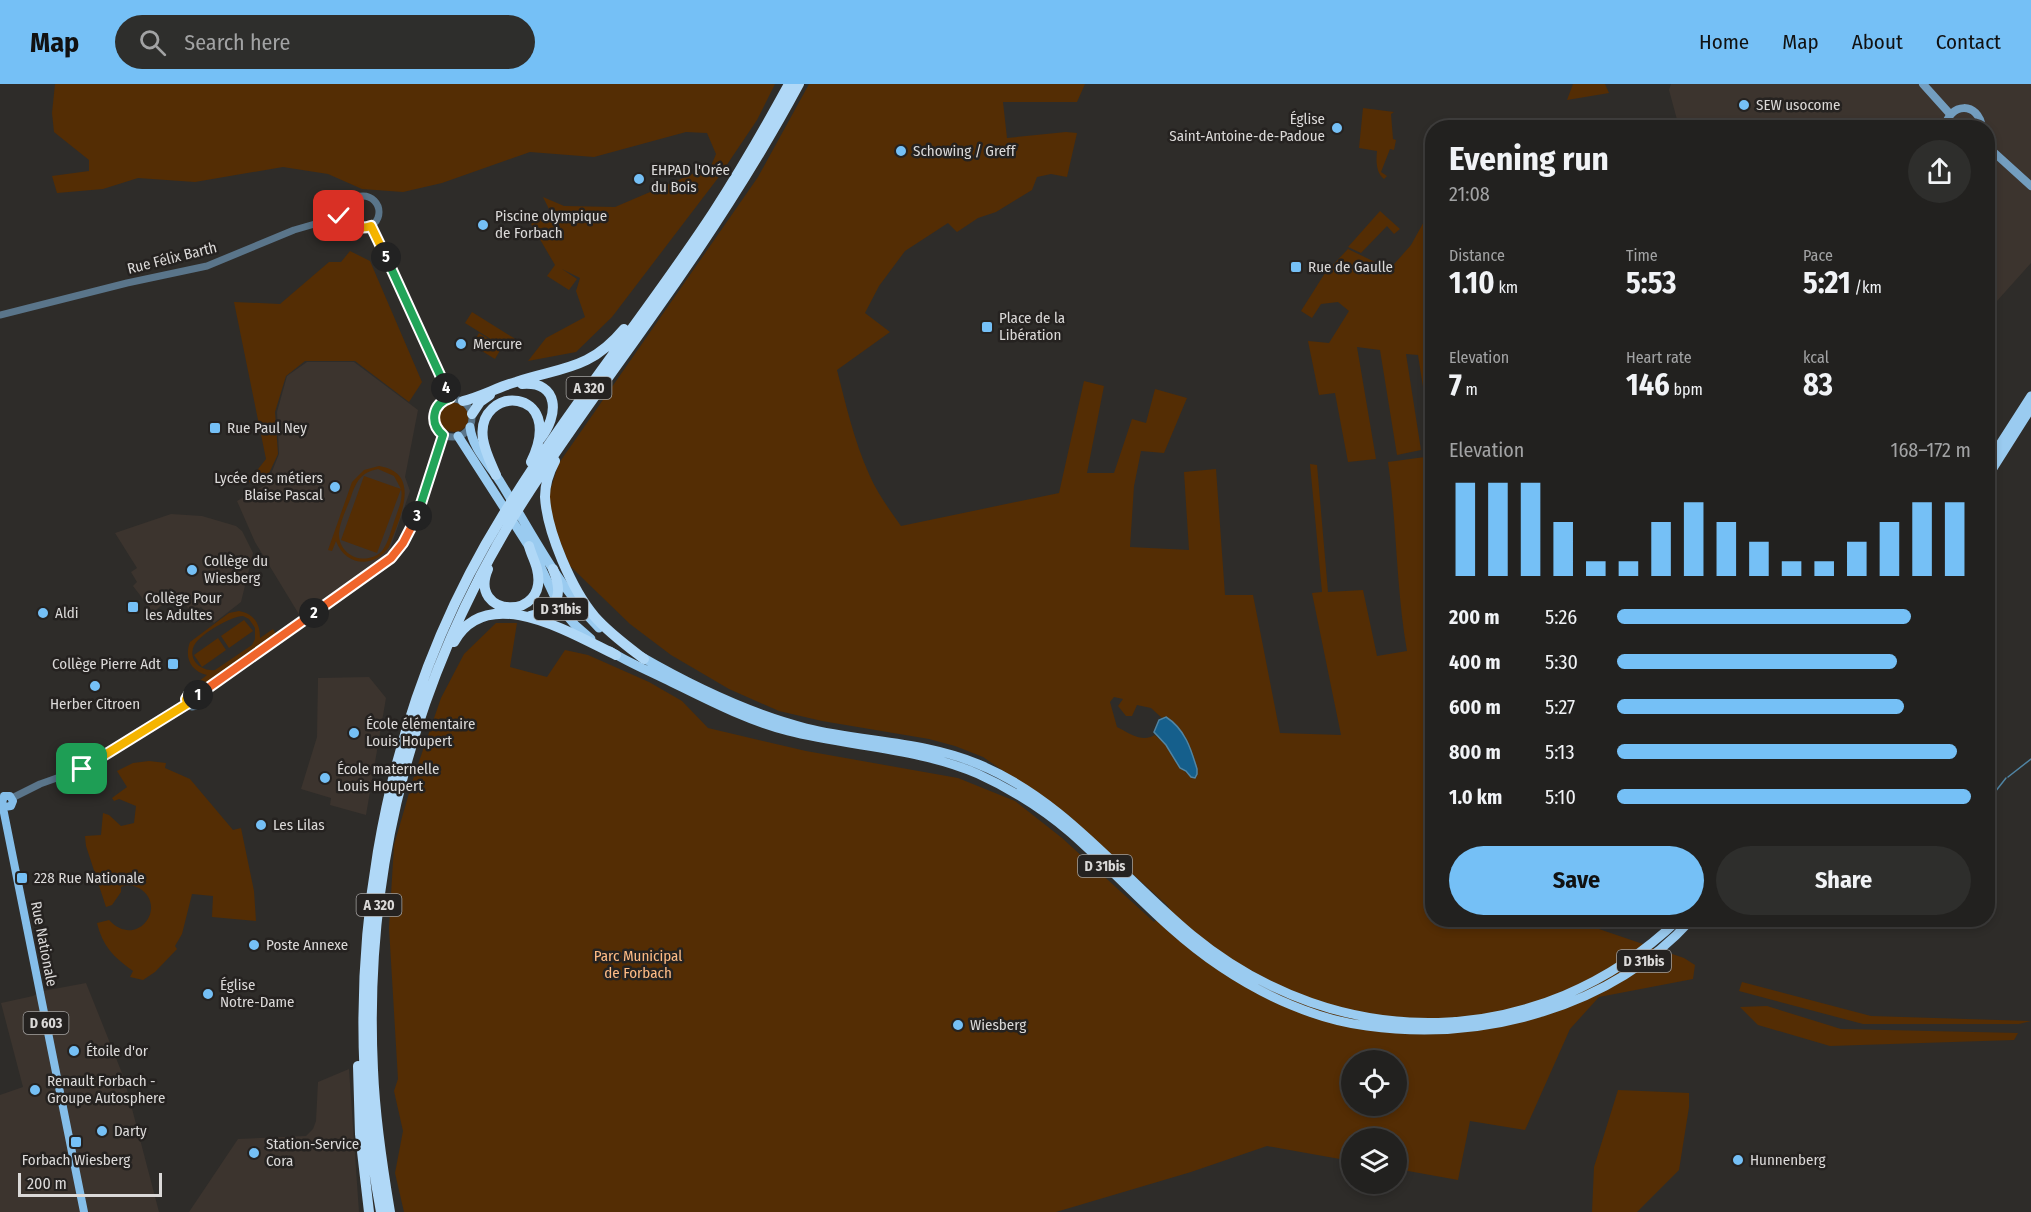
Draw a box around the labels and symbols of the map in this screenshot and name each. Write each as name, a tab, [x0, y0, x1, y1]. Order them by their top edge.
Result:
place label: SEW usocome	[1756, 96, 1840, 114]
marker: SEW usocome	[1737, 98, 1751, 112]
place label: Église Saint-Antoine-de-Padoue	[1169, 110, 1325, 145]
marker: Église Saint-Antoine-de-Padoue	[1330, 121, 1344, 135]
place label: Schowing / Greff	[913, 142, 1017, 160]
marker: Schowing / Greff	[894, 144, 908, 158]
place label: EHPAD l'Orée du Bois	[651, 161, 730, 196]
marker: EHPAD l'Orée du Bois	[632, 172, 646, 186]
pin	[313, 190, 364, 241]
place label: Piscine olympique de Forbach	[495, 207, 607, 242]
marker: Piscine olympique de Forbach	[476, 218, 490, 232]
street label: Rue Félix Barth	[125, 238, 219, 278]
pin: 5	[371, 242, 401, 272]
place label: Rue de Gaulle	[1308, 258, 1393, 276]
marker: Rue de Gaulle	[1289, 260, 1303, 274]
place label: Place de la Libération	[999, 309, 1065, 344]
marker: Place de la Libération	[980, 320, 994, 334]
place label: Mercure	[473, 335, 522, 353]
marker: Mercure	[454, 337, 468, 351]
pin: 4	[431, 373, 461, 403]
road number: A 320	[566, 377, 612, 399]
place label: Rue Paul Ney	[227, 419, 307, 437]
marker: Rue Paul Ney	[208, 421, 222, 435]
place label: Lycée des métiers Blaise Pascal	[214, 469, 323, 504]
marker: Lycée des métiers Blaise Pascal	[328, 480, 342, 494]
pin: 3	[402, 501, 432, 531]
place label: Collège du Wiesberg	[204, 552, 268, 587]
marker: Collège du Wiesberg	[185, 563, 199, 577]
place label: Collège Pour les Adultes	[145, 589, 222, 624]
pin: 2	[299, 598, 329, 628]
road number: D 31bis	[534, 598, 588, 620]
marker: Collège Pour les Adultes	[126, 600, 140, 614]
place label: Aldi	[55, 604, 79, 622]
marker: Aldi	[36, 606, 50, 620]
place label: Collège Pierre Adt	[52, 655, 161, 673]
marker: Collège Pierre Adt	[166, 657, 180, 671]
marker: Herber Citroen	[88, 679, 102, 693]
pin: 1	[183, 680, 213, 710]
place label: Herber Citroen	[50, 695, 140, 713]
place label: École élémentaire Louis Houpert	[366, 715, 475, 750]
marker: École élémentaire Louis Houpert	[347, 726, 361, 740]
pin	[56, 743, 107, 794]
place label: École maternelle Louis Houpert	[337, 760, 439, 795]
marker: École maternelle Louis Houpert	[318, 771, 332, 785]
place label: Les Lilas	[273, 816, 325, 834]
marker: Les Lilas	[254, 818, 268, 832]
road number: D 31bis	[1078, 855, 1132, 877]
place label: 228 Rue Nationale	[34, 869, 145, 887]
marker: 228 Rue Nationale	[15, 871, 29, 885]
road number: A 320	[356, 894, 401, 916]
street label: Rue Nationale	[27, 900, 61, 988]
place label: Poste Annexe	[266, 936, 348, 954]
marker: Poste Annexe	[247, 938, 261, 952]
park label: Parc Municipal de Forbach	[594, 947, 682, 982]
road number: D 31bis	[1617, 950, 1671, 972]
place label: Église Notre-Dame	[220, 976, 295, 1011]
marker: Église Notre-Dame	[201, 987, 215, 1001]
road number: D 603	[24, 1012, 68, 1034]
place label: Wiesberg	[970, 1016, 1026, 1034]
marker: Wiesberg	[951, 1018, 965, 1032]
place label: Étoile d'or	[86, 1042, 149, 1060]
marker: Étoile d'or	[67, 1044, 81, 1058]
place label: Renault Forbach - Groupe Autosphere	[47, 1072, 165, 1107]
marker: Renault Forbach - Groupe Autosphere	[28, 1083, 42, 1097]
place label: Darty	[114, 1122, 147, 1140]
marker: Darty	[95, 1124, 109, 1138]
marker: Forbach Wiesberg	[69, 1135, 83, 1149]
place label: Station-Service Cora	[266, 1135, 359, 1170]
marker: Station-Service Cora	[247, 1146, 261, 1160]
place label: Forbach Wiesberg	[22, 1151, 130, 1169]
place label: Hunnenberg	[1750, 1151, 1826, 1169]
marker: Hunnenberg	[1731, 1153, 1745, 1167]
scale bar	[18, 1170, 162, 1198]

